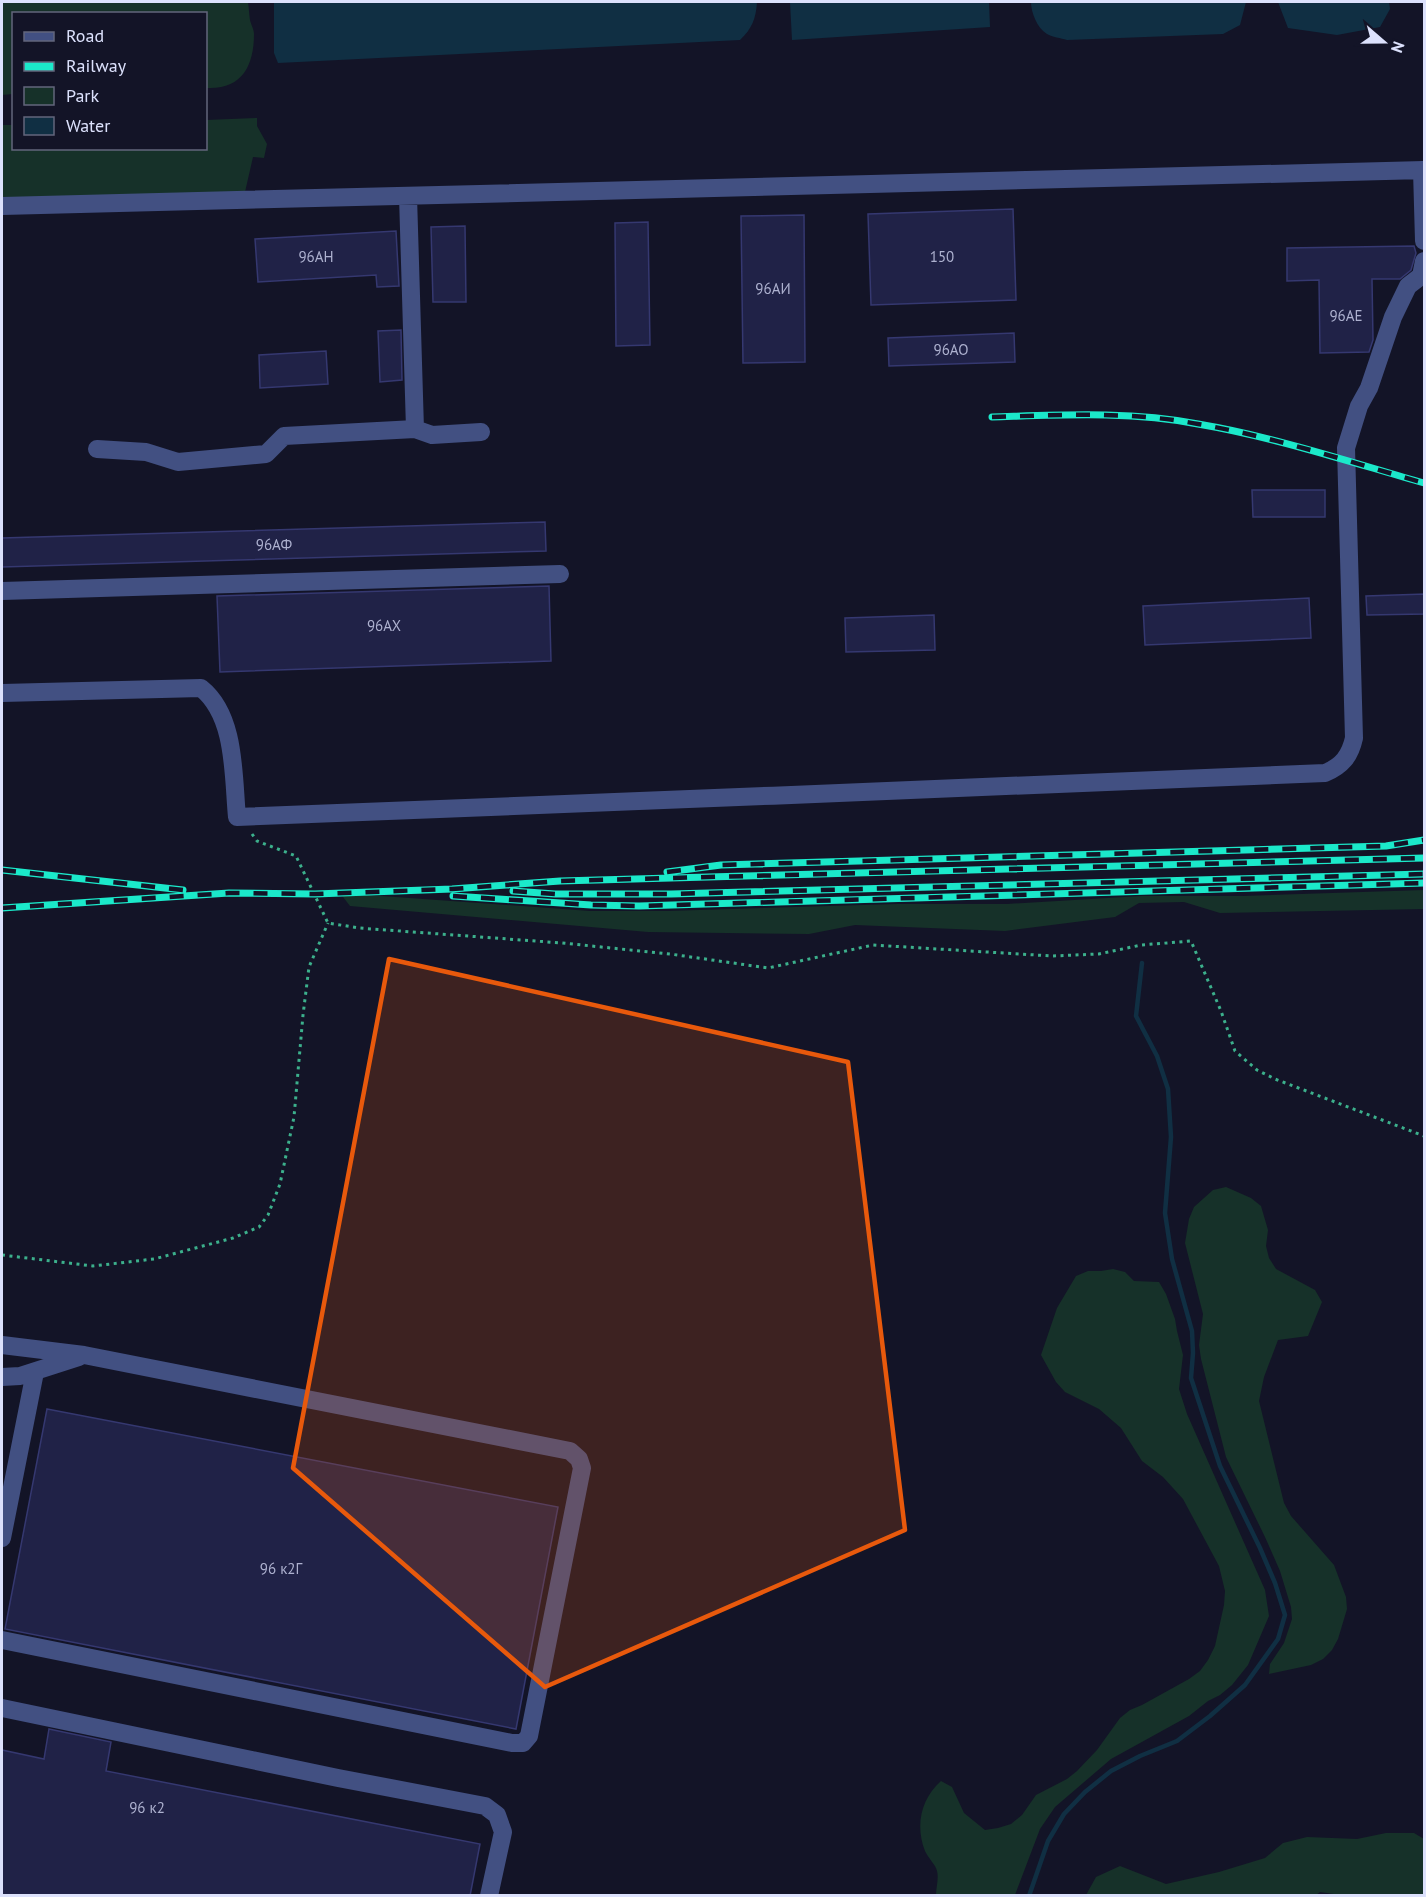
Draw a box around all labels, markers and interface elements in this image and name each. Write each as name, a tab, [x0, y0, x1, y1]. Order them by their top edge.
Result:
legend	[12, 12, 207, 150]
north arrow	[1354, 12, 1414, 72]
text: Road	[66, 24, 104, 47]
text: N	[1387, 39, 1409, 55]
text: Railway	[66, 54, 127, 77]
text: Park	[66, 84, 99, 107]
text: Water	[66, 114, 110, 137]
house number: 96АН	[298, 247, 334, 266]
house number: 150	[930, 247, 954, 266]
house number: 96АИ	[755, 279, 791, 298]
house number: 96АЕ	[1329, 306, 1363, 325]
house number: 96АО	[933, 340, 969, 359]
house number: 96АФ	[256, 535, 293, 554]
house number: 96АХ	[367, 616, 401, 635]
house number: 96 к2Г	[260, 1559, 303, 1578]
house number: 96 к2	[129, 1798, 165, 1817]

